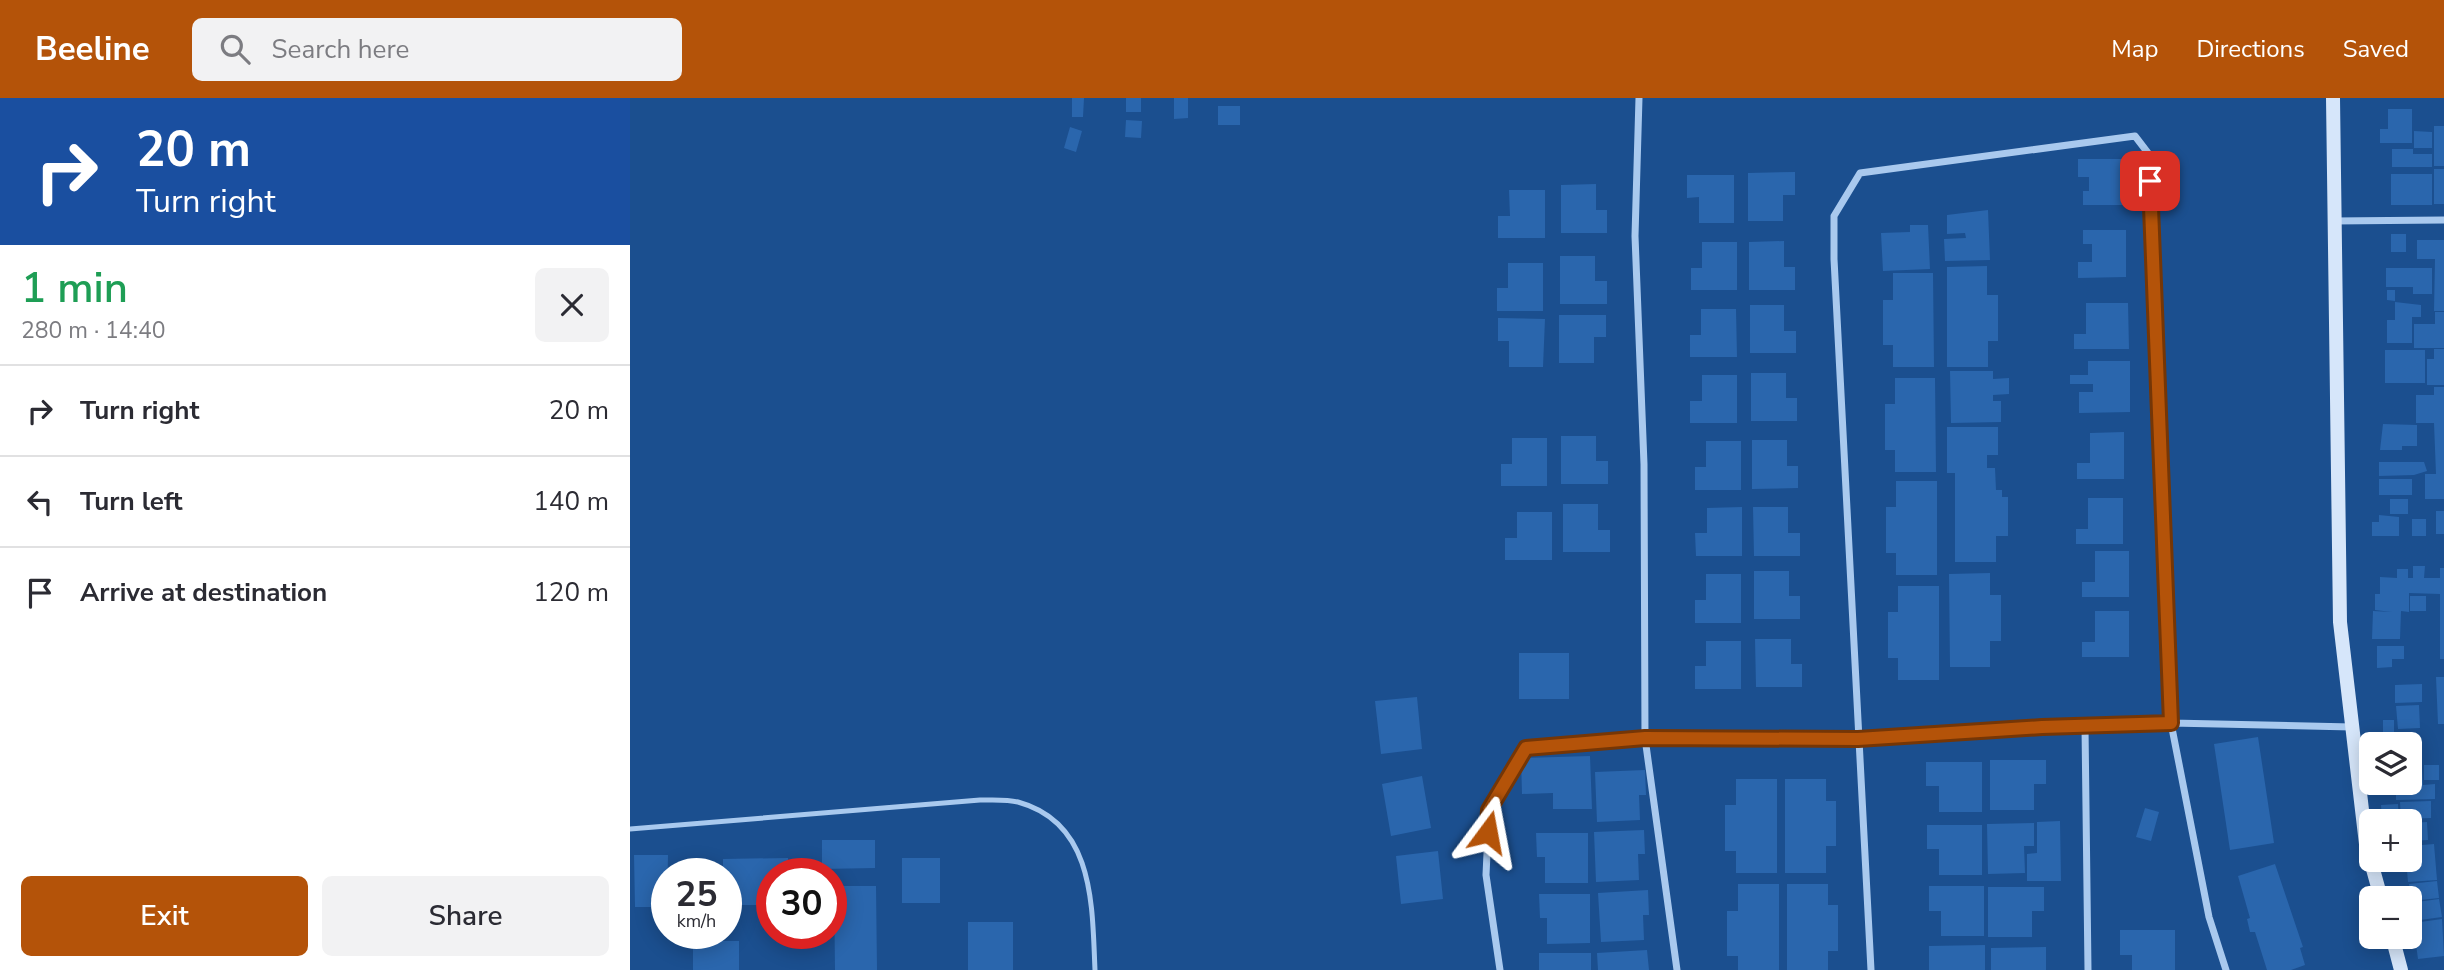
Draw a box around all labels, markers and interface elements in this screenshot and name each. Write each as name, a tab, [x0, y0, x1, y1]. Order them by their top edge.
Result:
search box	[192, 18, 682, 81]
text: Beeline	[35, 27, 150, 72]
icon: search	[216, 30, 254, 68]
text: Search here	[272, 32, 409, 67]
text: Map	[2111, 33, 2158, 65]
text: Directions	[2196, 33, 2305, 65]
text: Saved	[2343, 33, 2409, 65]
text: 20 m	[136, 116, 251, 183]
icon: right	[21, 126, 112, 217]
pin	[2120, 151, 2180, 211]
icon: arrive	[2131, 162, 2169, 200]
text: Turn right	[136, 180, 276, 223]
text: 1 min	[21, 260, 128, 317]
button: close	[535, 268, 609, 342]
text: 280 m · 14:40	[21, 315, 166, 346]
icon: right	[21, 392, 59, 430]
text: Turn right	[80, 393, 199, 428]
text: 20 m	[549, 393, 609, 428]
icon: left	[21, 483, 59, 521]
text: Turn left	[80, 484, 183, 519]
text: 140 m	[533, 484, 609, 519]
icon: arrive	[21, 574, 59, 612]
text: Arrive at destination	[80, 575, 327, 610]
text: 120 m	[533, 575, 609, 610]
map controls	[2359, 732, 2422, 949]
button: layers	[2359, 732, 2422, 795]
position arrow	[1451, 795, 1525, 869]
button: +	[2359, 809, 2422, 872]
speed limit sign: 30	[756, 858, 847, 949]
text: 25	[675, 871, 718, 918]
button: Exit	[21, 876, 308, 956]
button: Share	[322, 876, 609, 956]
button: −	[2359, 886, 2422, 949]
text: km/h	[677, 909, 716, 933]

